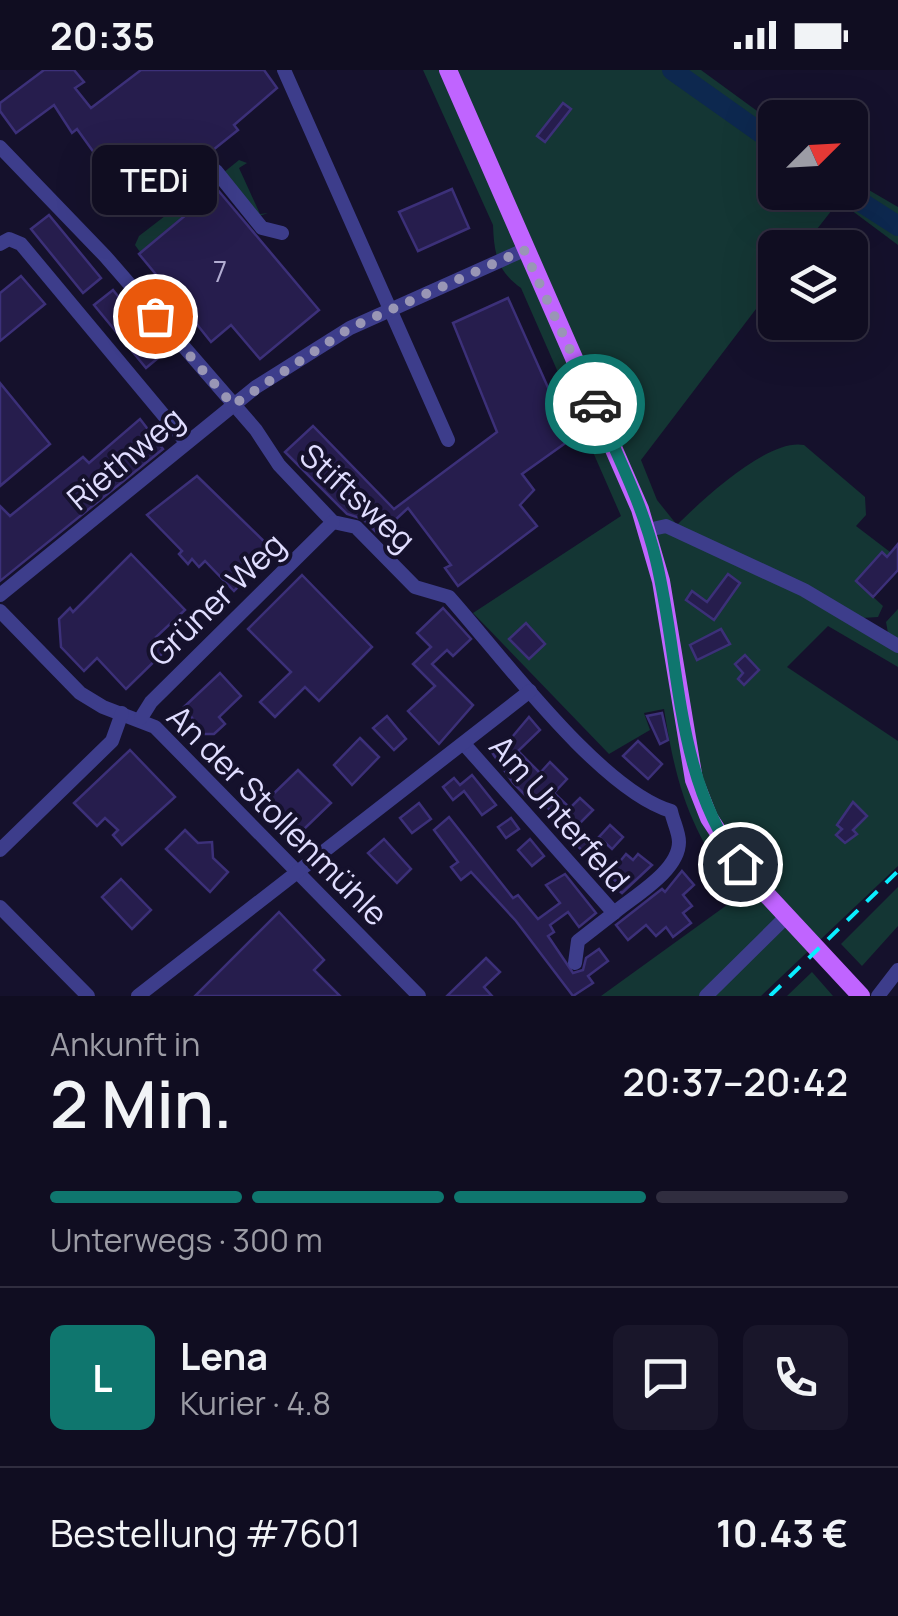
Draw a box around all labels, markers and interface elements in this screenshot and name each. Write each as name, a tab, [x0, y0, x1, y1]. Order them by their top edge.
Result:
text: 20:35	[50, 9, 155, 61]
north arrow	[758, 100, 868, 210]
map controls	[758, 100, 868, 340]
callout: TEDi	[92, 146, 218, 216]
text: TEDi	[120, 158, 189, 202]
button: layers	[758, 230, 868, 340]
house number: 7	[213, 252, 227, 290]
pin	[113, 274, 198, 359]
icon: bag	[128, 289, 183, 344]
courier	[545, 354, 645, 454]
icon: car	[568, 377, 623, 432]
street label: Riethweg	[57, 396, 193, 520]
street label: Stiftsweg	[291, 433, 425, 561]
street label: Grüner Weg	[138, 523, 294, 675]
street label: An der Stollenmühle	[158, 695, 398, 935]
street label: Am Unterfeld	[480, 726, 640, 900]
pin	[698, 822, 783, 907]
icon: home	[713, 837, 768, 892]
text: Ankunft in	[50, 1022, 200, 1066]
text: 20:37–20:42	[623, 1055, 848, 1107]
text: 2 Min.	[50, 1059, 232, 1148]
text: Unterwegs · 300 m	[50, 1218, 323, 1262]
button: chat	[613, 1325, 718, 1430]
button: phone	[743, 1325, 848, 1430]
text: Lena	[180, 1329, 268, 1381]
text: L	[92, 1351, 113, 1403]
text: Kurier · 4.8	[180, 1381, 331, 1425]
text: Bestellung #7601	[50, 1506, 361, 1558]
text: 10.43 €	[716, 1506, 848, 1558]

